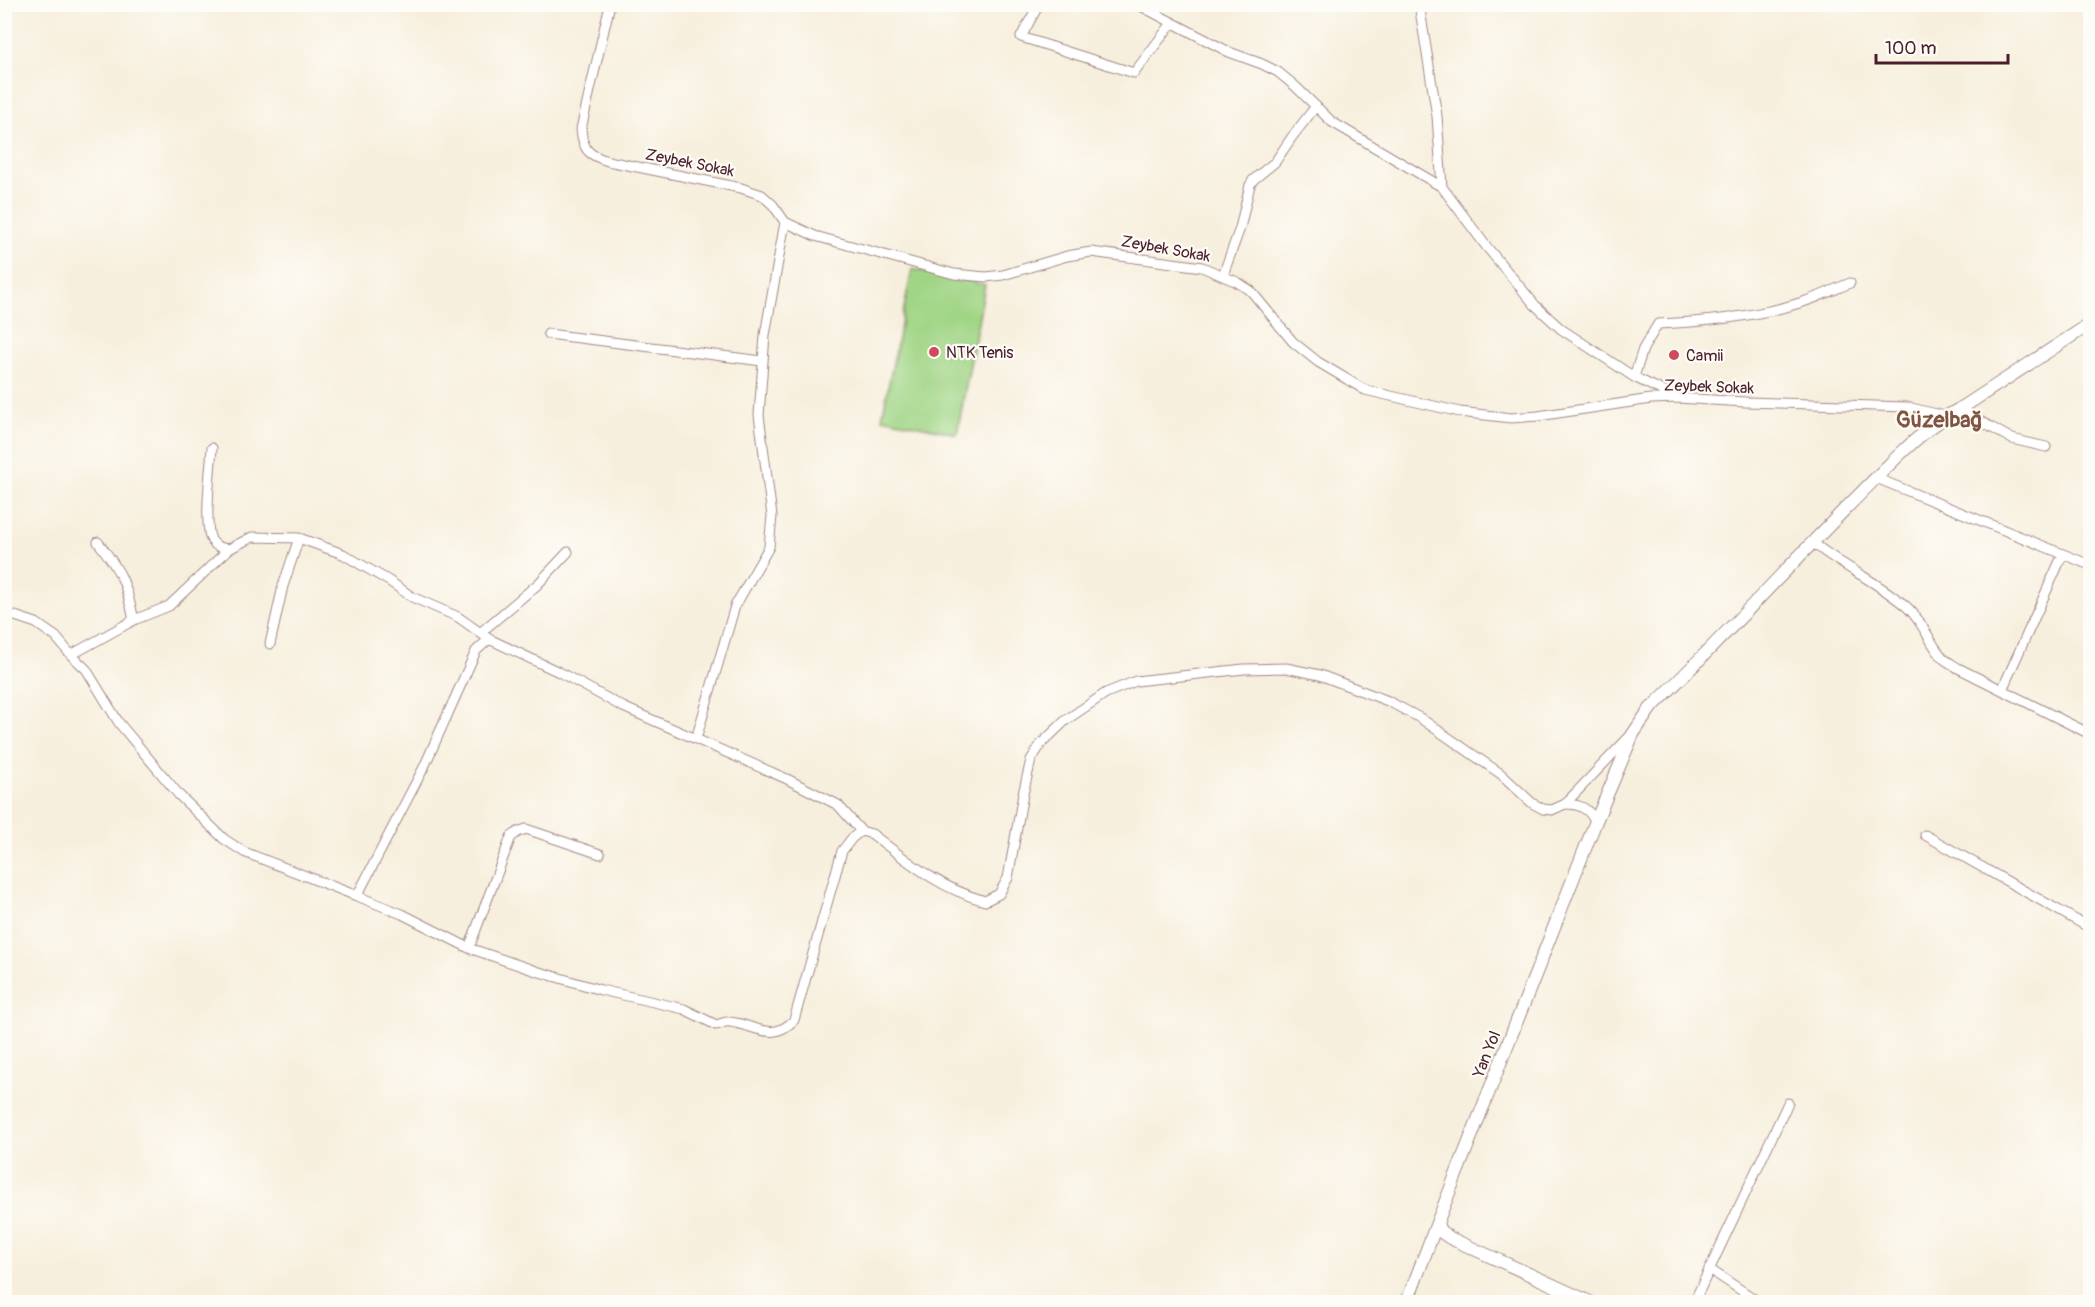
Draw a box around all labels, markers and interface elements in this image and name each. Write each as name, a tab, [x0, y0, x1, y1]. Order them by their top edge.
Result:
scale bar	[1876, 27, 2008, 65]
text: 100 m	[1885, 37, 1937, 60]
street label: Zeybek Sokak	[644, 145, 736, 181]
street label: Zeybek Sokak	[1120, 231, 1212, 267]
place label: NTK Tenis	[946, 343, 1013, 363]
marker: NTK Tenis	[927, 345, 941, 359]
place label: Camii	[1686, 346, 1723, 366]
marker: Camii	[1667, 348, 1681, 362]
street label: Zeybek Sokak	[1664, 375, 1755, 399]
district label: Güzelbağ	[1896, 406, 1982, 434]
street label: Yan Yol	[1468, 1028, 1505, 1081]

